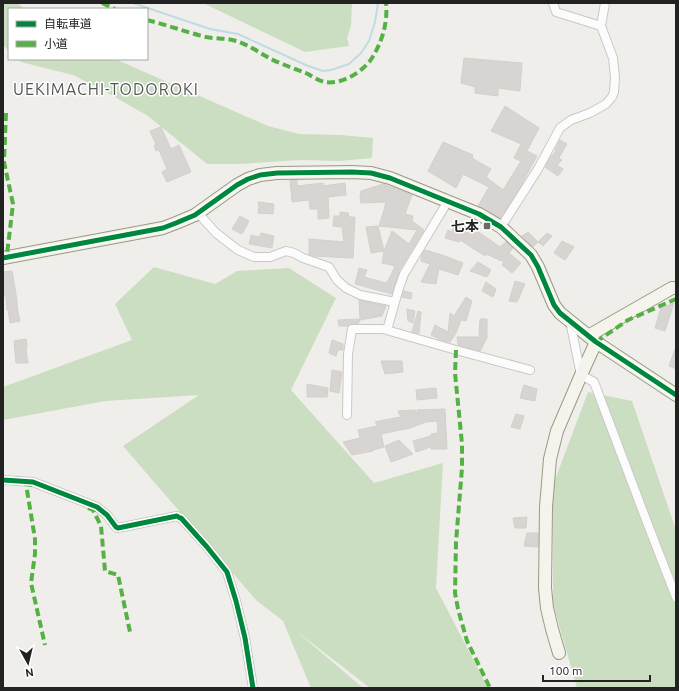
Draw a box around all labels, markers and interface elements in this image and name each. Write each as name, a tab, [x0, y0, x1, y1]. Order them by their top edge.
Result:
legend	[8, 8, 148, 60]
text: 自転車道	[44, 17, 92, 30]
text: 小道	[44, 37, 68, 50]
district label: UEKIMACHI-TODOROKI	[13, 80, 199, 98]
place label: 七本	[451, 218, 479, 234]
marker: 七本	[482, 221, 492, 231]
north arrow	[8, 643, 48, 683]
scale bar	[543, 657, 650, 683]
text: 100 m	[549, 664, 582, 677]
text: N	[24, 666, 34, 679]

